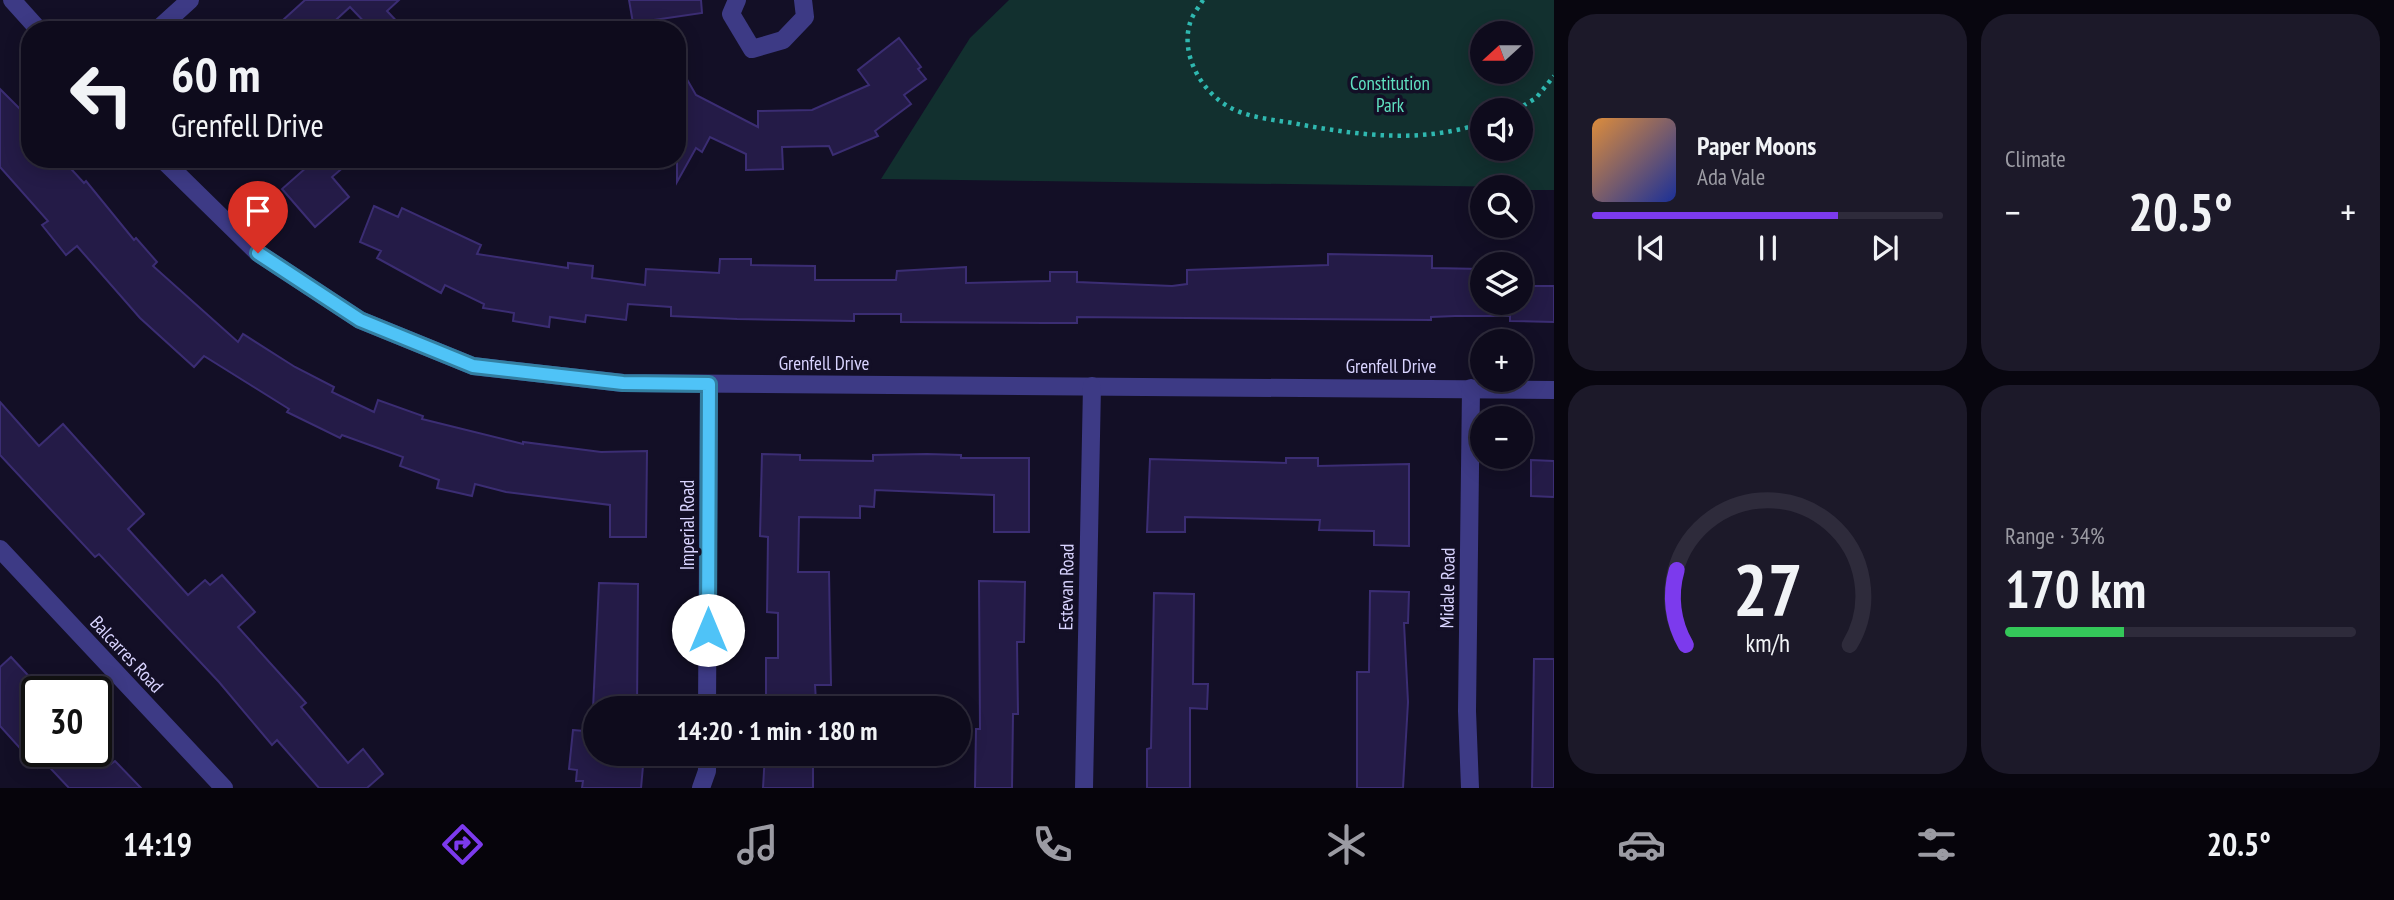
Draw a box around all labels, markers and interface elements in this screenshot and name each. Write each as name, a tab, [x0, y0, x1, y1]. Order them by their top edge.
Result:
north arrow	[1470, 21, 1533, 84]
map controls	[1470, 21, 1533, 469]
text: 60 m	[171, 42, 260, 106]
icon: left	[56, 49, 147, 140]
park label: Constitution Park	[1350, 71, 1430, 117]
button: sound	[1470, 98, 1533, 161]
text: Grenfell Drive	[171, 104, 324, 146]
text: Paper Moons	[1697, 129, 1816, 162]
text: Climate	[2005, 144, 2066, 173]
text: Ada Vale	[1697, 162, 1765, 191]
button: search	[1470, 175, 1533, 238]
text: 20.5°	[2128, 178, 2233, 245]
pin	[228, 181, 288, 253]
text: −	[2005, 187, 2021, 236]
text: +	[2340, 187, 2356, 236]
icon: arrive	[239, 192, 277, 230]
icon: previous	[1632, 229, 1670, 267]
icon: pause	[1749, 229, 1787, 267]
icon: next	[1866, 229, 1904, 267]
button: layers	[1470, 252, 1533, 315]
button: +	[1470, 329, 1533, 392]
street label: Grenfell Drive	[779, 351, 870, 375]
street label: Grenfell Drive	[1346, 354, 1437, 378]
button: −	[1470, 406, 1533, 469]
street label: Imperial Road	[675, 480, 699, 570]
text: Range · 34%	[2005, 521, 2105, 550]
text: 27	[1733, 542, 1802, 636]
street label: Estevan Road	[1053, 543, 1079, 631]
street label: Midale Road	[1434, 547, 1460, 629]
text: 170 km	[2005, 555, 2146, 622]
position arrow	[671, 593, 745, 667]
street label: Balcarres Road	[85, 611, 169, 697]
text: km/h	[1745, 627, 1790, 659]
speed limit sign: 30	[21, 676, 112, 767]
text: 14:20 · 1 min · 180 m	[677, 714, 877, 747]
icon: directions	[438, 820, 487, 869]
icon: music	[733, 820, 782, 869]
icon: phone	[1028, 820, 1077, 869]
icon: climate	[1322, 820, 1371, 869]
icon: car	[1617, 820, 1666, 869]
icon: filters	[1912, 820, 1961, 869]
text: 14:19	[123, 823, 192, 865]
text: 20.5°	[2207, 823, 2271, 865]

